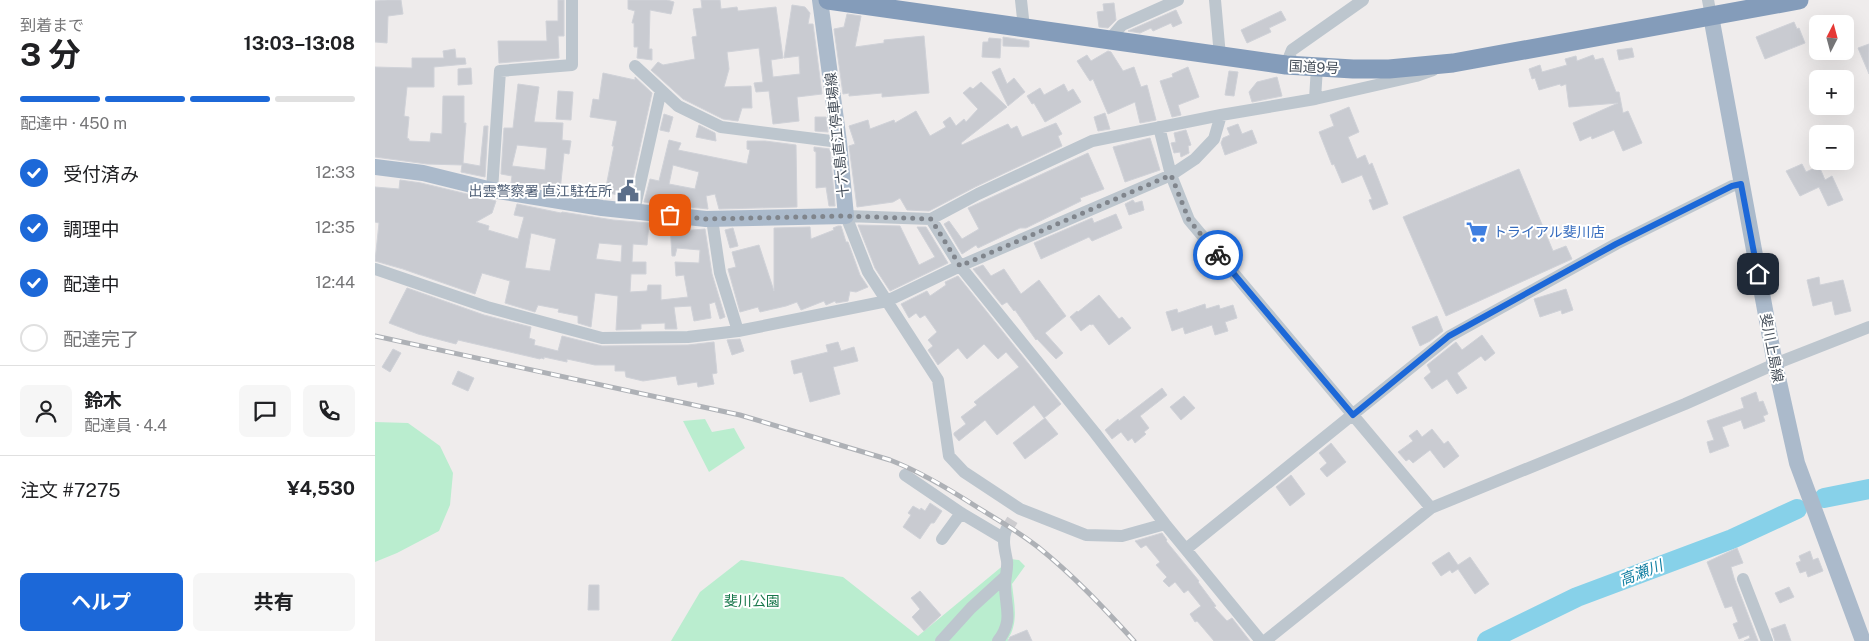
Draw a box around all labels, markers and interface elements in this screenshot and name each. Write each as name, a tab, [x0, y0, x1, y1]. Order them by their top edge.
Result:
north arrow	[1809, 15, 1854, 60]
map controls	[1809, 15, 1854, 170]
text: 到着まで	[20, 16, 84, 35]
text: 13:03–13:08	[244, 32, 355, 54]
text: 3 分	[20, 36, 81, 73]
street label: 国道9号	[1288, 58, 1340, 76]
button: +	[1809, 70, 1854, 115]
street label: 十六島直江停車場線	[822, 72, 852, 198]
text: 配達中 · 450 m	[20, 114, 127, 133]
button: −	[1809, 125, 1854, 170]
icon: check	[20, 159, 48, 187]
text: 受付済み	[63, 163, 139, 185]
text: 12:33	[315, 163, 355, 182]
public building icon: 出雲警察署 直江駐在所	[615, 178, 641, 204]
place label: 出雲警察署 直江駐在所	[469, 183, 612, 199]
pin	[649, 194, 691, 236]
icon: bag	[656, 201, 684, 229]
icon: check	[20, 214, 48, 242]
text: 調理中	[63, 218, 120, 240]
text: 12:35	[315, 218, 355, 237]
supermarket icon: トライアル斐川店	[1464, 219, 1490, 245]
place label: トライアル斐川店	[1493, 224, 1605, 240]
courier	[1193, 230, 1243, 280]
icon: bike	[1204, 241, 1232, 269]
pin	[1737, 253, 1779, 295]
icon: home	[1744, 260, 1772, 288]
icon: check	[20, 269, 48, 297]
text: 配達中	[63, 273, 120, 295]
text: 12:44	[315, 273, 355, 292]
street label: 斐川上島線	[1757, 312, 1787, 384]
text: 配達完了	[63, 328, 139, 350]
button: person	[20, 385, 72, 437]
button: chat	[239, 385, 291, 437]
button: phone	[303, 385, 355, 437]
text: 鈴木	[84, 389, 122, 411]
text: 配達員 · 4.4	[84, 416, 167, 435]
text: ¥4,530	[287, 477, 355, 499]
text: 注文 #7275	[20, 479, 121, 501]
water label: 高瀬川	[1617, 556, 1667, 589]
button: ヘルプ	[20, 573, 183, 631]
button: 共有	[193, 573, 355, 631]
park label: 斐川公園	[724, 593, 780, 609]

